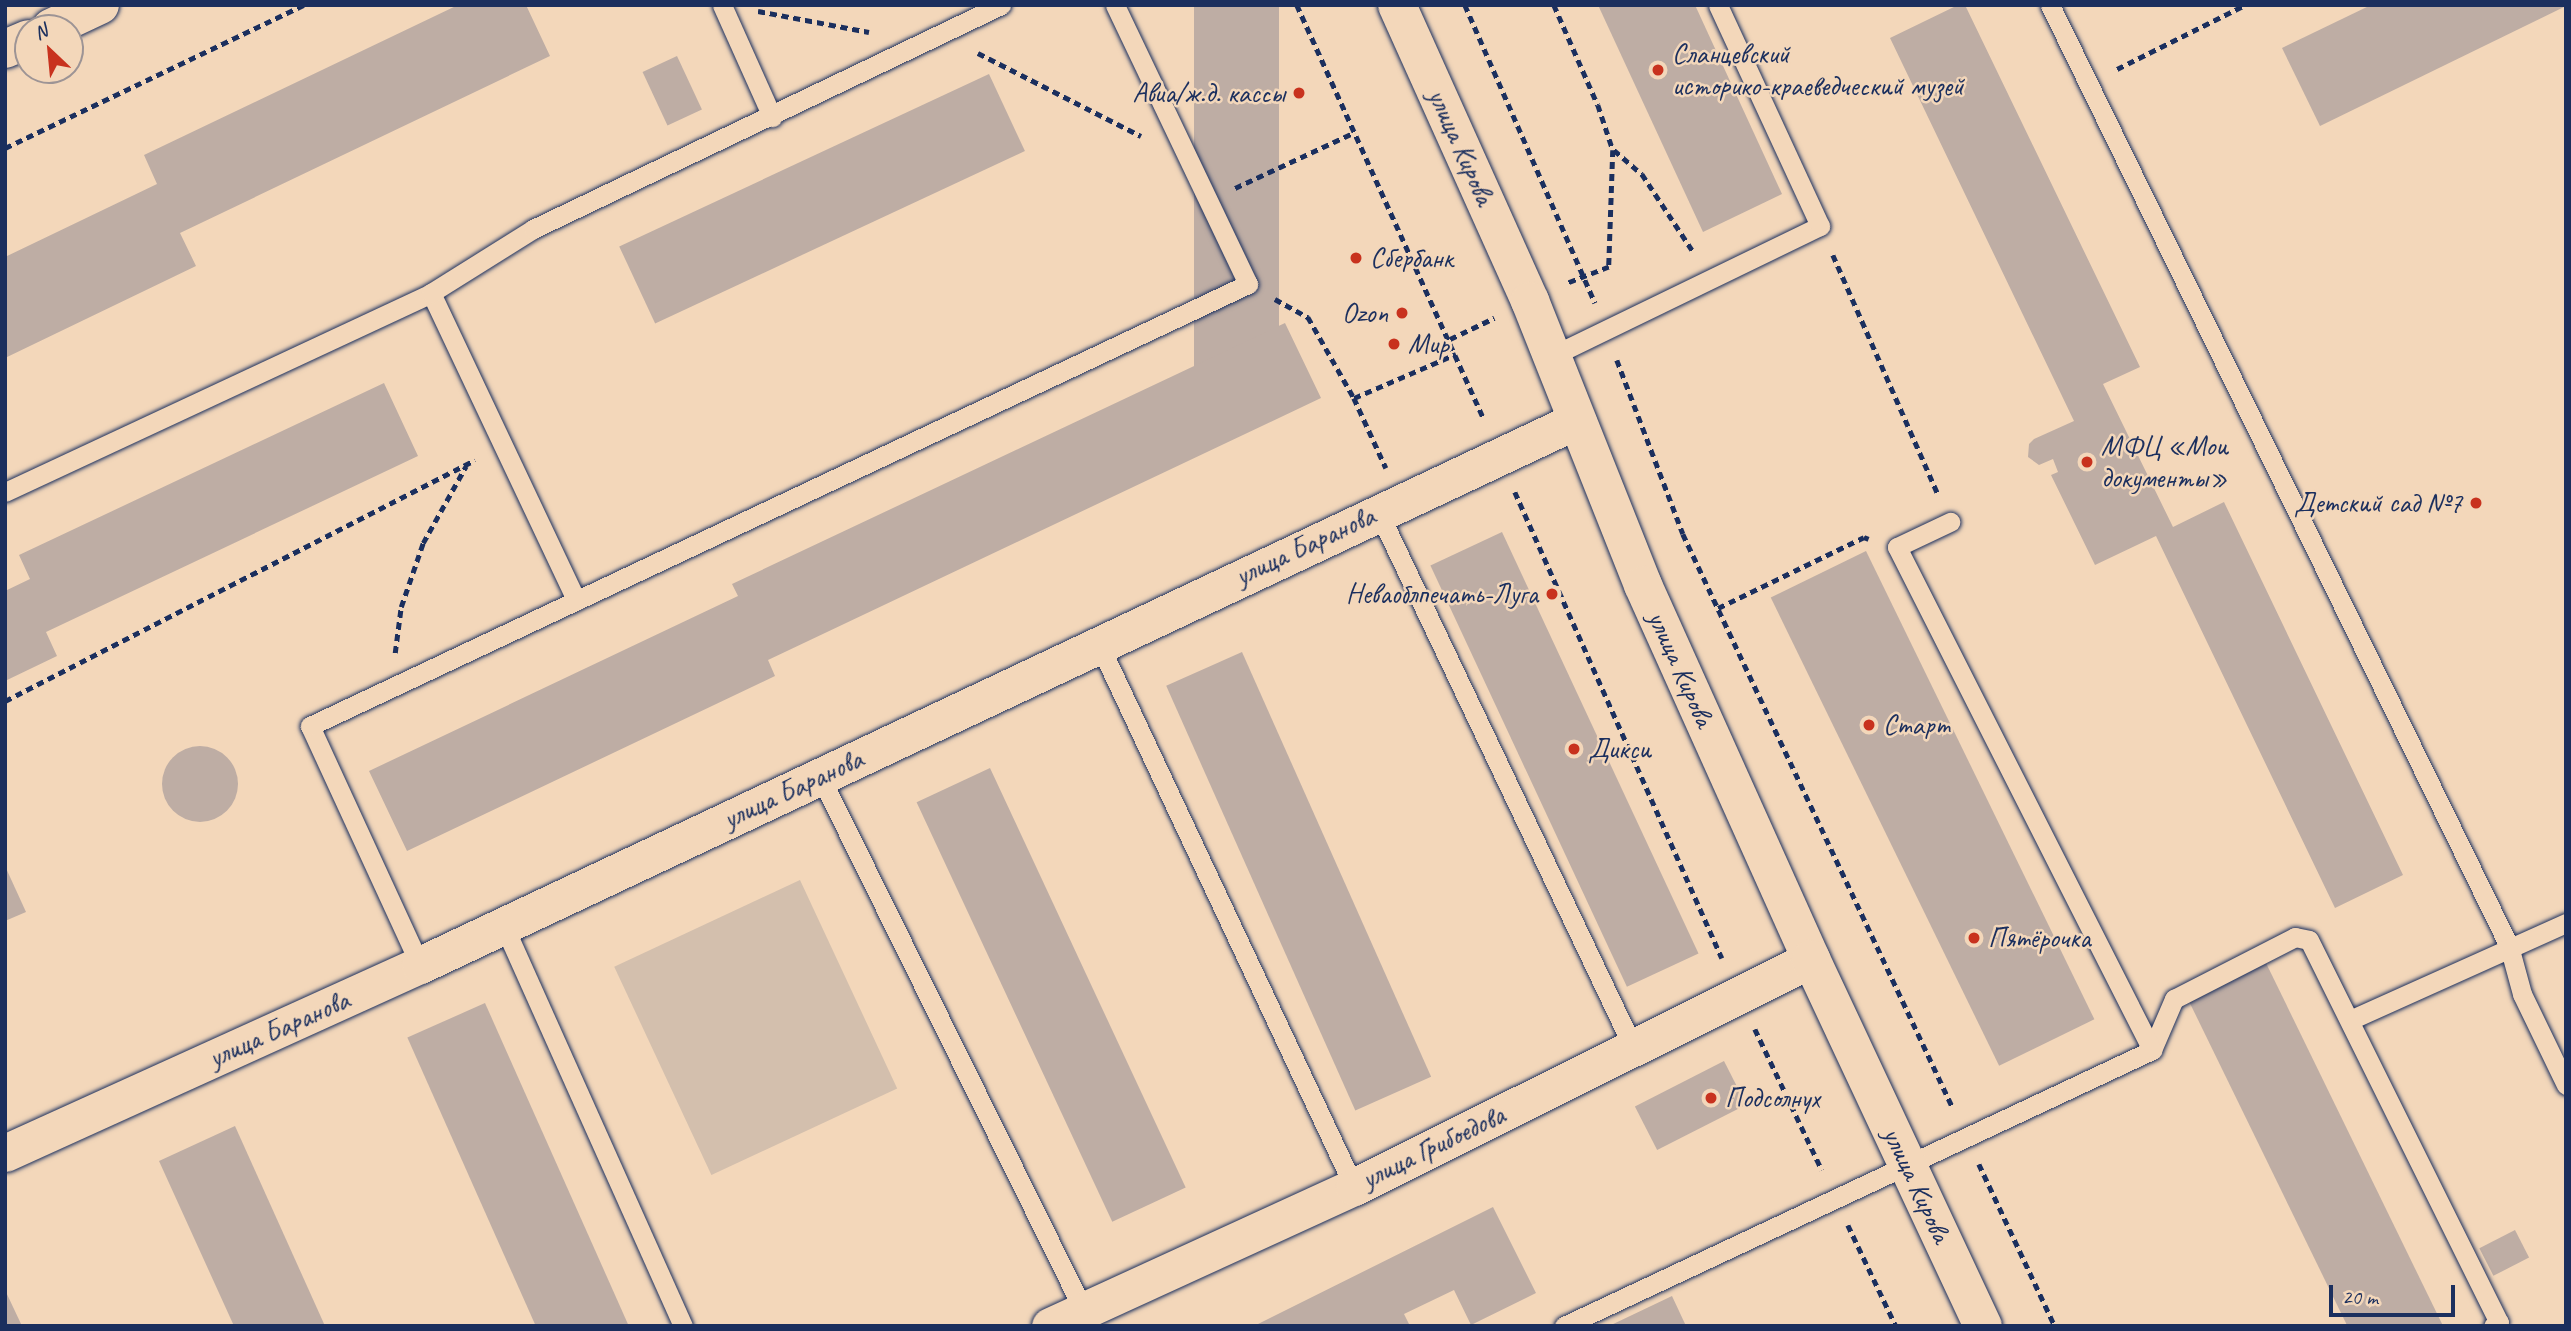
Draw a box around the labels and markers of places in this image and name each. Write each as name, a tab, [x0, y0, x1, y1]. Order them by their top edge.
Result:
place label: Сланцевский историко-краеведческий музей	[1672, 37, 1964, 103]
marker: Сланцевский историко-краеведческий музей	[1650, 62, 1666, 78]
place label: Авиа/ж.д. кассы	[1132, 76, 1285, 110]
marker: Авиа/ж.д. кассы	[1291, 85, 1307, 101]
place label: Сбербанк	[1370, 241, 1453, 275]
marker: Сбербанк	[1348, 250, 1364, 266]
place label: Ozon	[1342, 296, 1388, 330]
marker: Ozon	[1394, 305, 1410, 321]
place label: Мир	[1408, 327, 1449, 361]
marker: Мир	[1386, 336, 1402, 352]
place label: МФЦ «Мои документы»	[2101, 429, 2228, 495]
marker: МФЦ «Мои документы»	[2079, 454, 2095, 470]
place label: Детский сад №7	[2294, 486, 2462, 520]
marker: Детский сад №7	[2468, 495, 2484, 511]
place label: Неваоблпечать-Луга	[1346, 577, 1538, 611]
marker: Неваоблпечать-Луга	[1544, 586, 1560, 602]
place label: Старт	[1883, 708, 1950, 742]
marker: Старт	[1861, 717, 1877, 733]
place label: Дикси	[1588, 732, 1651, 766]
marker: Дикси	[1566, 741, 1582, 757]
place label: Пятёрочка	[1988, 921, 2091, 955]
marker: Пятёрочка	[1966, 930, 1982, 946]
place label: Подсолнух	[1725, 1081, 1820, 1115]
marker: Подсолнух	[1703, 1090, 1719, 1106]

